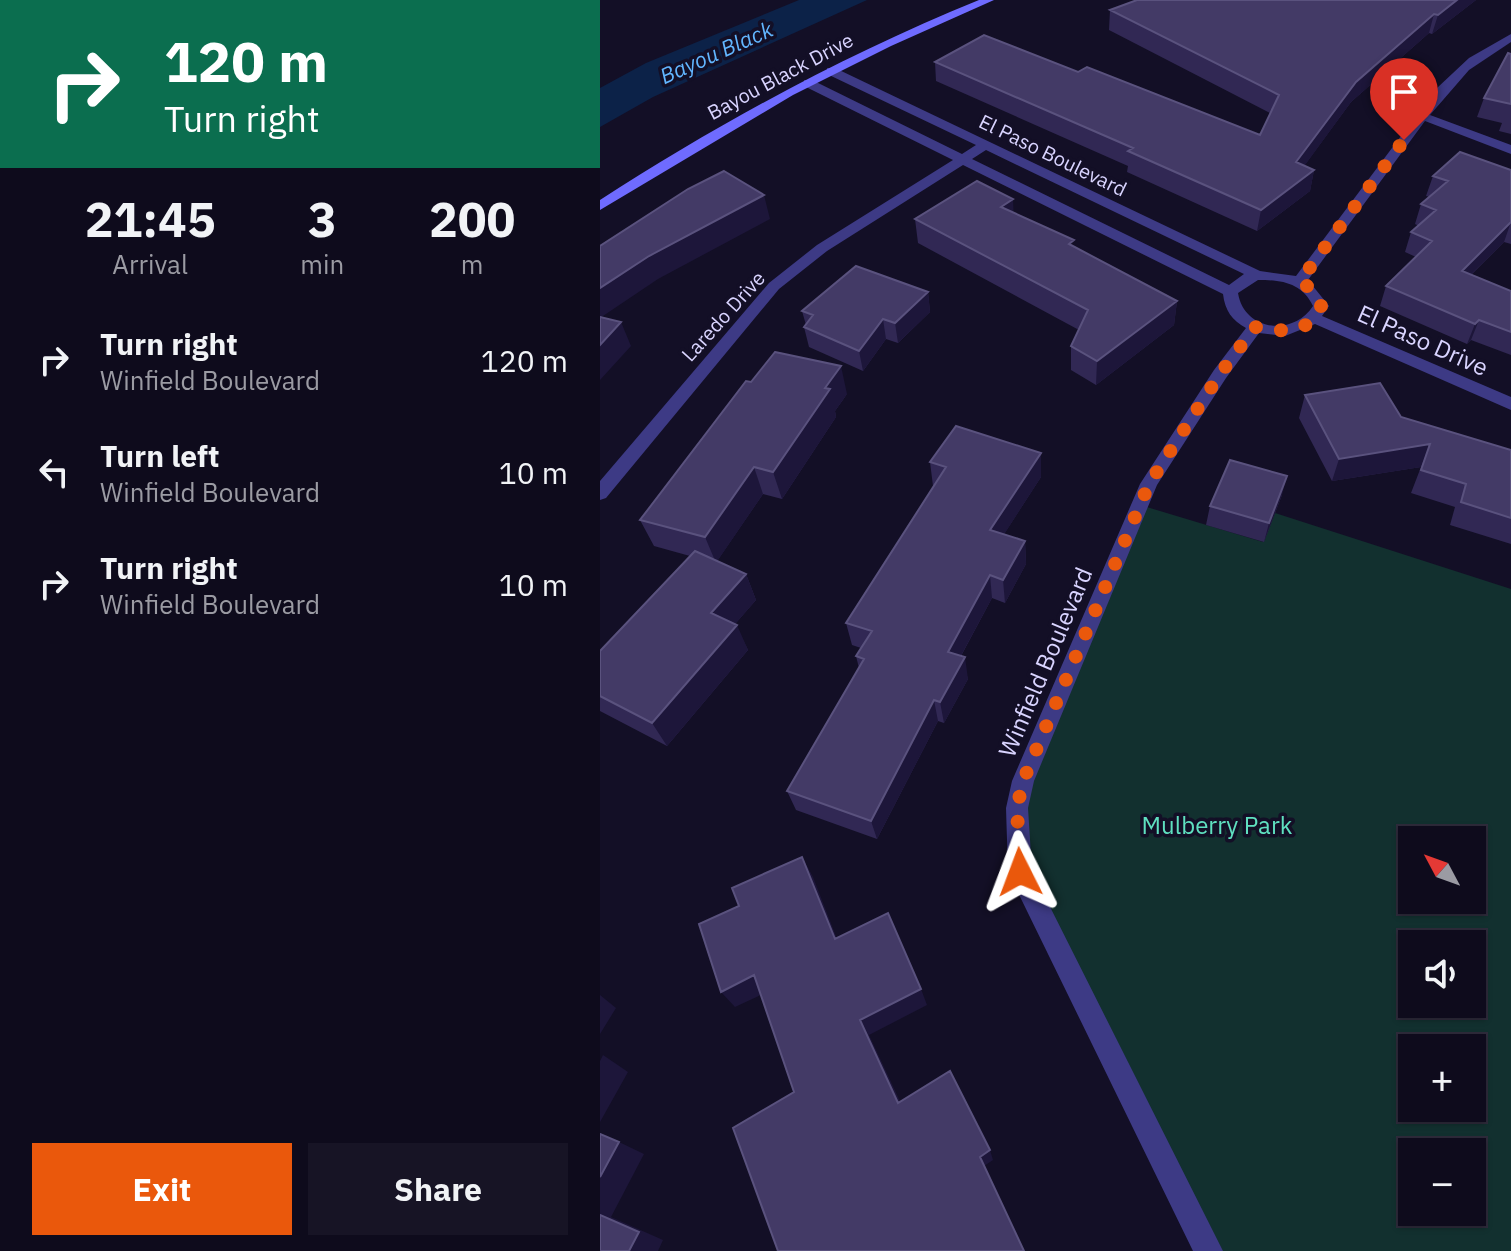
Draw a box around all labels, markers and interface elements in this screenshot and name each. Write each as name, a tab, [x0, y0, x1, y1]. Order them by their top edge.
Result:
water label: Bayou Black	[655, 14, 778, 90]
text: 120 m	[164, 25, 328, 97]
street label: Bayou Black Drive	[702, 26, 858, 126]
icon: right	[32, 32, 136, 136]
pin	[1370, 58, 1438, 140]
icon: arrive	[1382, 70, 1426, 114]
text: Turn right	[164, 95, 320, 142]
street label: El Paso Boulevard	[975, 108, 1131, 202]
text: 21:45	[85, 188, 216, 250]
text: 3	[308, 188, 337, 250]
text: 200	[429, 188, 515, 250]
text: Arrival	[112, 247, 188, 281]
text: min	[300, 247, 344, 281]
text: m	[461, 247, 483, 281]
street label: Laredo Drive	[675, 265, 771, 367]
street label: El Paso Drive	[1353, 297, 1493, 383]
text: Turn right	[100, 324, 238, 363]
icon: right	[32, 338, 76, 382]
text: 120 m	[481, 341, 568, 380]
text: Winfield Boulevard	[100, 363, 320, 397]
text: Turn left	[100, 436, 219, 475]
icon: left	[32, 450, 76, 494]
text: 10 m	[499, 453, 568, 492]
text: Winfield Boulevard	[100, 475, 320, 509]
text: Turn right	[100, 548, 238, 587]
icon: right	[32, 562, 76, 606]
street label: Winfield Boulevard	[991, 562, 1099, 762]
text: 10 m	[499, 565, 568, 604]
text: Winfield Boulevard	[100, 587, 320, 621]
park label: Mulberry Park	[1142, 809, 1293, 841]
north arrow	[1398, 826, 1486, 914]
map controls	[1398, 826, 1486, 1226]
position arrow	[978, 830, 1062, 914]
button: sound	[1398, 930, 1486, 1018]
button: +	[1398, 1034, 1486, 1122]
button: −	[1398, 1138, 1486, 1226]
button: Exit	[32, 1143, 292, 1235]
button: Share	[308, 1143, 568, 1235]

